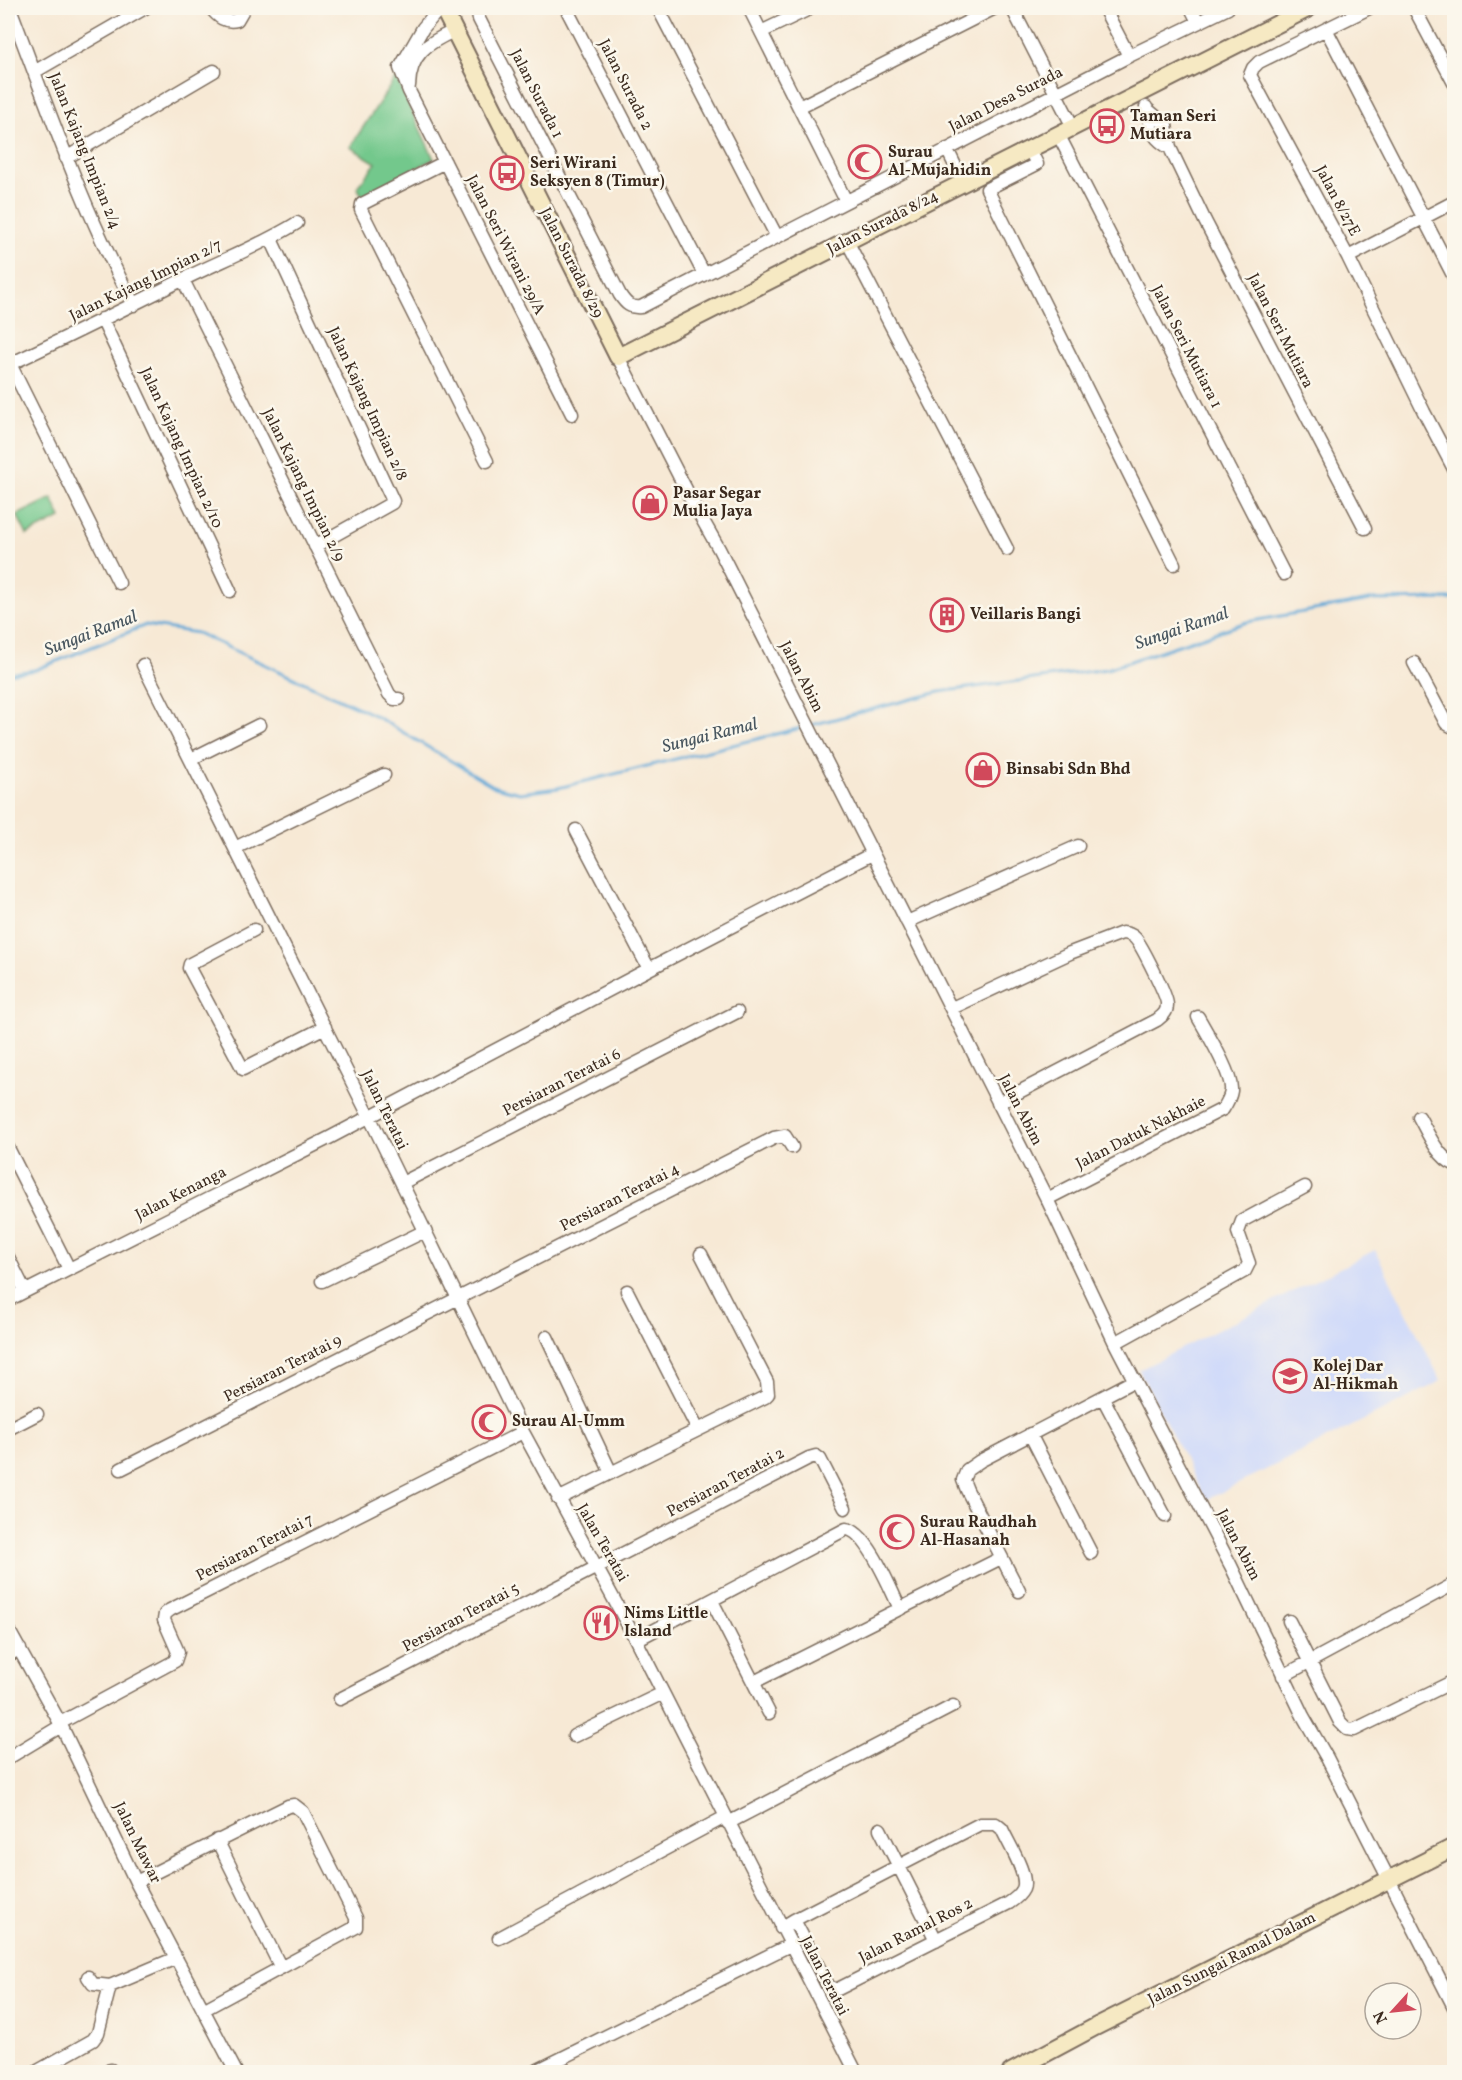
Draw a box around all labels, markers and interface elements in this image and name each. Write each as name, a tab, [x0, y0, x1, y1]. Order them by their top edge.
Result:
street label: Jalan Surada 2	[592, 35, 658, 135]
street label: Jalan Surada 1	[504, 45, 568, 143]
street label: Jalan Desa Surada	[945, 62, 1067, 138]
street label: Jalan Kajang Impian 2/4	[42, 69, 126, 233]
place label: Taman Seri Mutiara	[1130, 106, 1217, 146]
bus stop icon: Taman Seri Mutiara	[1089, 108, 1125, 144]
place label: Surau Al-Mujahidin	[888, 142, 992, 182]
mosque icon: Surau Al-Mujahidin	[847, 144, 883, 180]
place label: Seri Wirani Seksyen 8 (Timur)	[530, 153, 665, 193]
bus stop icon: Seri Wirani Seksyen 8 (Timur)	[489, 155, 525, 191]
street label: Jalan 8/27E	[1309, 162, 1365, 240]
street label: Jalan Seri Wirani 29/A	[460, 171, 550, 319]
street label: Jalan Surada 8/24	[824, 185, 942, 261]
street label: Jalan Surada 8/29	[534, 204, 608, 322]
street label: Jalan Kajang Impian 2/7	[66, 234, 226, 328]
street label: Jalan Seri Mutiara	[1241, 270, 1319, 392]
street label: Jalan Seri Mutiara 1	[1145, 281, 1227, 413]
street label: Jalan Kajang Impian 2/8	[322, 323, 412, 485]
street label: Jalan Kajang Impian 2/10	[134, 364, 228, 532]
street label: Jalan Kajang Impian 2/9	[256, 405, 350, 565]
place label: Pasar Segar Mulia Jaya	[673, 483, 762, 523]
shop icon: Pasar Segar Mulia Jaya	[632, 485, 668, 521]
building icon: Veillaris Bangi	[929, 597, 965, 633]
water label: Sungai Ramal	[1132, 601, 1233, 657]
place label: Veillaris Bangi	[970, 604, 1082, 626]
water label: Sungai Ramal	[41, 605, 141, 663]
street label: Jalan Abim	[774, 637, 828, 717]
water label: Sungai Ramal	[660, 712, 761, 760]
shop icon: Binsabi Sdn Bhd	[965, 752, 1001, 788]
place label: Binsabi Sdn Bhd	[1006, 759, 1131, 781]
street label: Persiaran Teratai 6	[499, 1044, 625, 1122]
street label: Jalan Teratai	[355, 1066, 413, 1154]
street label: Jalan Abim	[993, 1070, 1047, 1150]
street label: Jalan Datuk Nakhaie	[1072, 1091, 1210, 1175]
street label: Persiaran Teratai 4	[557, 1158, 683, 1238]
street label: Jalan Kenanga	[132, 1162, 230, 1226]
street label: Persiaran Teratai 9	[220, 1330, 346, 1408]
place label: Kolej Dar Al-Hikmah	[1313, 1356, 1398, 1396]
school or university icon: Kolej Dar Al-Hikmah	[1272, 1358, 1308, 1394]
mosque icon: Surau Al-Umm	[471, 1404, 507, 1440]
place label: Surau Al-Umm	[512, 1411, 625, 1433]
street label: Persiaran Teratai 2	[663, 1443, 789, 1523]
street label: Jalan Teratai	[571, 1500, 633, 1586]
street label: Jalan Abim	[1211, 1505, 1265, 1585]
street label: Persiaran Teratai 7	[192, 1509, 318, 1587]
place label: Surau Raudhah Al-Hasanah	[920, 1512, 1037, 1552]
mosque icon: Surau Raudhah Al-Hasanah	[879, 1514, 915, 1550]
street label: Persiaran Teratai 5	[399, 1578, 523, 1658]
place label: Nims Little Island	[624, 1603, 708, 1643]
restaurant icon: Nims Little Island	[583, 1605, 619, 1641]
street label: Jalan Mawar	[108, 1799, 166, 1888]
street label: Jalan Ramal Ros 2	[855, 1893, 977, 1969]
street label: Jalan Sungai Ramal Dalam	[1144, 1907, 1320, 2011]
street label: Jalan Teratai	[794, 1932, 854, 2020]
north arrow	[1363, 1981, 1423, 2041]
text: N	[1369, 2006, 1394, 2027]

